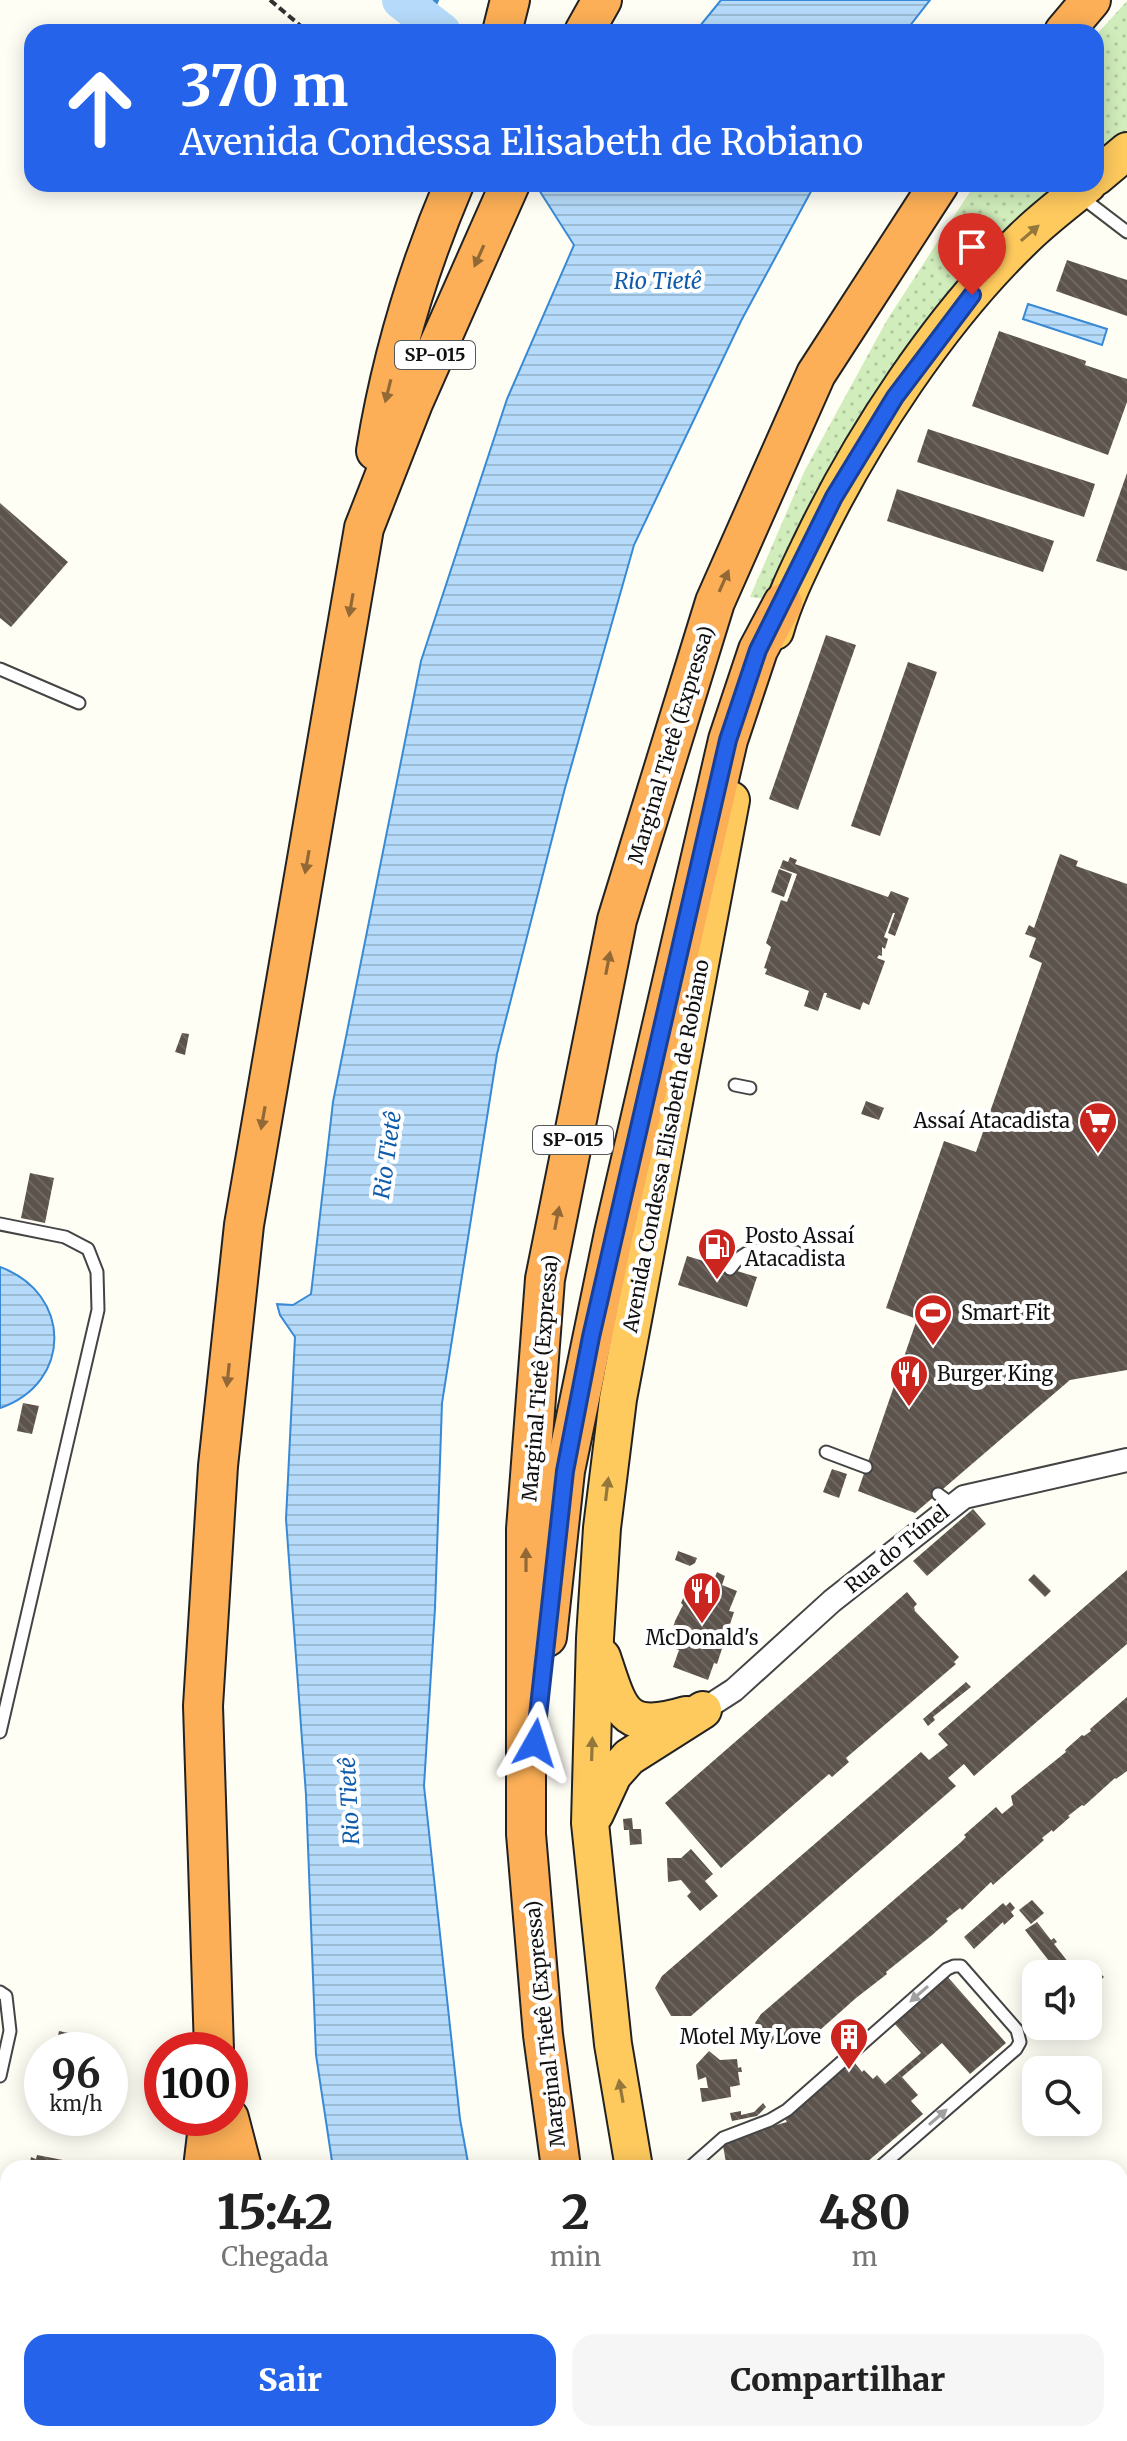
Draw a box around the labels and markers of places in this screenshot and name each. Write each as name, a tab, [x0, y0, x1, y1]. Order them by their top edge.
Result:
pin	[938, 213, 1006, 295]
supermarket icon: Assaí Atacadista	[1077, 1100, 1119, 1155]
place label: Assaí Atacadista	[912, 1108, 1070, 1133]
place label: Posto Assaí Atacadista	[744, 1223, 855, 1271]
fuel station icon: Posto Assaí Atacadista	[696, 1226, 738, 1281]
sports icon: Smart Fit	[912, 1292, 954, 1347]
place label: Smart Fit	[961, 1300, 1051, 1325]
restaurant icon: Burger King	[888, 1353, 930, 1408]
place label: Burger King	[937, 1361, 1053, 1386]
restaurant icon: McDonald's	[681, 1570, 723, 1625]
place label: McDonald's	[646, 1625, 758, 1650]
building icon: Motel My Love	[828, 2016, 870, 2071]
place label: Motel My Love	[680, 2024, 821, 2049]

